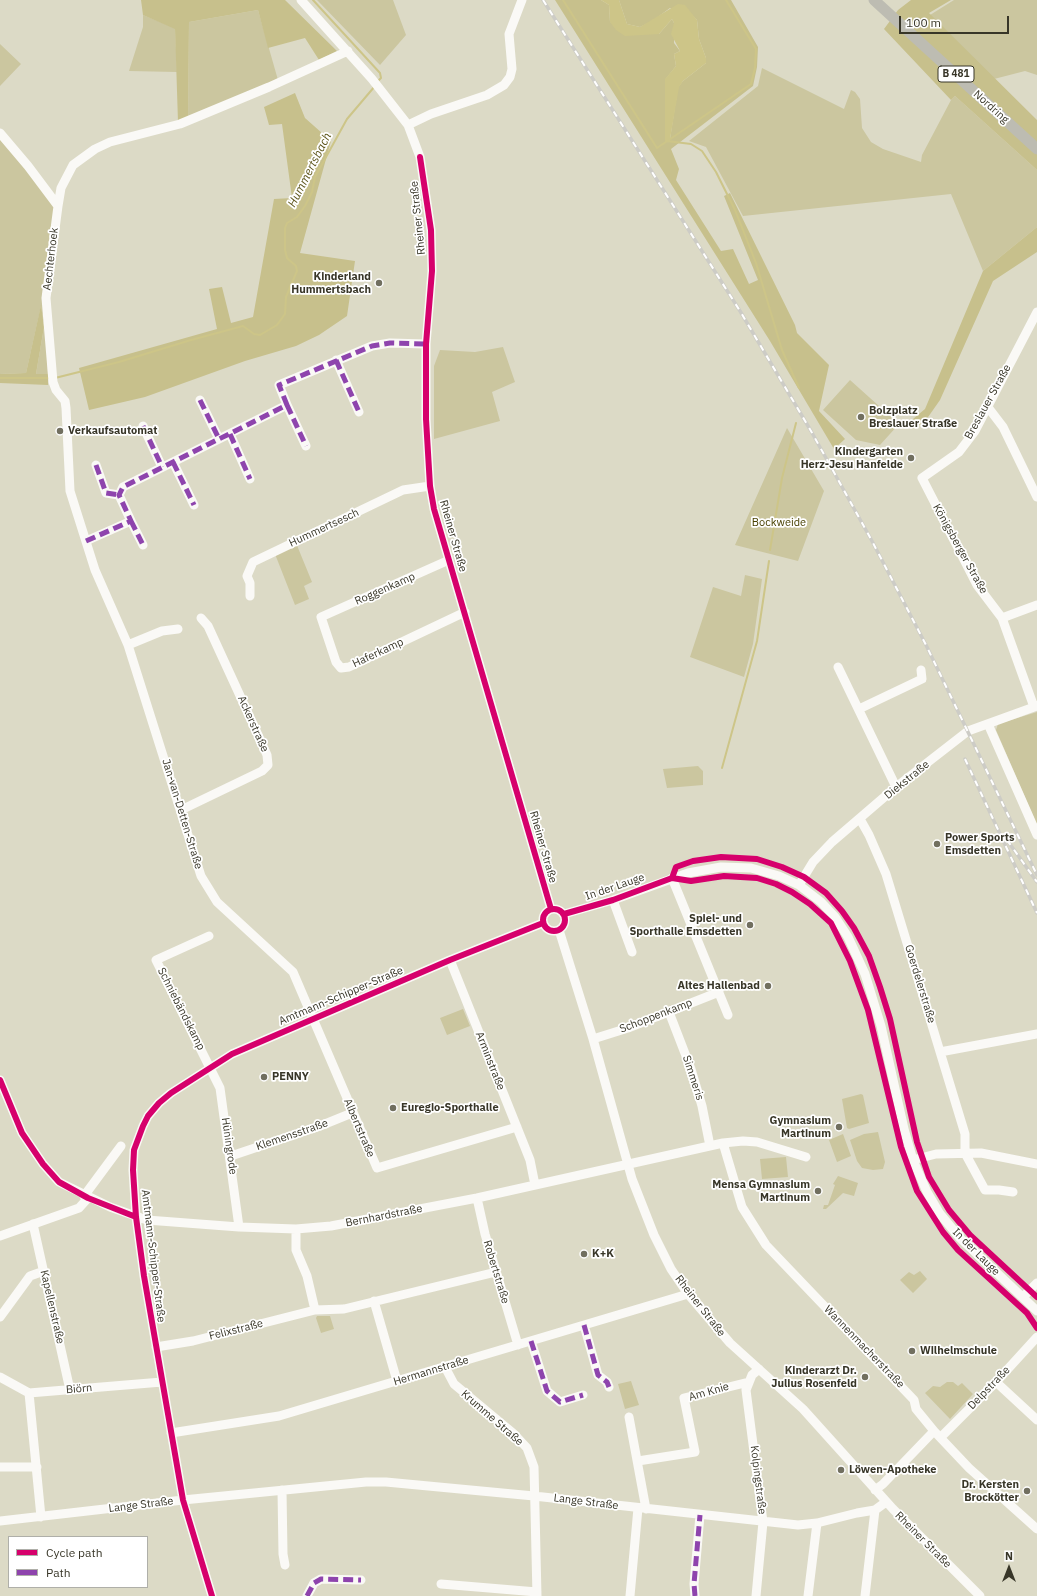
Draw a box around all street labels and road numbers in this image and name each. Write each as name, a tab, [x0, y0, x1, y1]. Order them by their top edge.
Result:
road number: B 481	[938, 66, 974, 82]
street label: Nordring	[971, 88, 1011, 126]
street label: Rheiner Straße	[408, 180, 428, 256]
street label: Aechterhoek	[41, 227, 61, 291]
street label: Breslauer Straße	[962, 362, 1014, 442]
street label: Rheiner Straße	[436, 499, 470, 573]
street label: Königsberger Straße	[930, 502, 990, 596]
street label: Hummertsesch	[287, 506, 361, 550]
street label: Roggenkamp	[353, 570, 417, 608]
street label: Haferkamp	[350, 635, 406, 671]
street label: Ackerstraße	[235, 694, 271, 754]
street label: Jan-van-Detten-Straße	[159, 757, 205, 871]
street label: Diekstraße	[882, 758, 932, 802]
street label: Rheiner Straße	[526, 810, 560, 884]
street label: In der Lauge	[584, 871, 646, 903]
street label: Goerdelerstraße	[902, 943, 938, 1025]
street label: Amtmann-Schipper-Straße	[277, 964, 405, 1028]
street label: Schniebändskamp	[154, 965, 208, 1053]
street label: Schoppenkamp	[618, 996, 694, 1036]
street label: Arminstraße	[472, 1030, 508, 1092]
street label: Simmeris	[680, 1054, 706, 1102]
street label: Albertstraße	[341, 1097, 377, 1159]
street label: Hüningrode	[218, 1117, 240, 1175]
street label: Klemensstraße	[254, 1117, 330, 1153]
street label: Amtmann-Schipper-Straße	[138, 1189, 168, 1323]
street label: Bernhardstraße	[344, 1202, 424, 1230]
street label: In der Lauge	[950, 1226, 1002, 1278]
street label: Robertstraße	[480, 1239, 512, 1305]
street label: Kapellenstraße	[37, 1269, 67, 1345]
street label: Rheiner Straße	[672, 1273, 728, 1339]
street label: Wannenmacherstraße	[821, 1303, 907, 1391]
street label: Felixstraße	[208, 1317, 264, 1343]
street label: Hermannstraße	[392, 1353, 470, 1389]
street label: Delpstraße	[965, 1364, 1013, 1412]
street label: Am Knie	[687, 1380, 731, 1404]
street label: Biörn	[65, 1381, 93, 1397]
street label: Krumme Straße	[458, 1387, 526, 1449]
street label: Kolpingstraße	[747, 1445, 769, 1515]
street label: Lange Straße	[553, 1491, 619, 1513]
street label: Lange Straße	[108, 1494, 174, 1516]
street label: Rheiner Straße	[892, 1509, 954, 1571]

